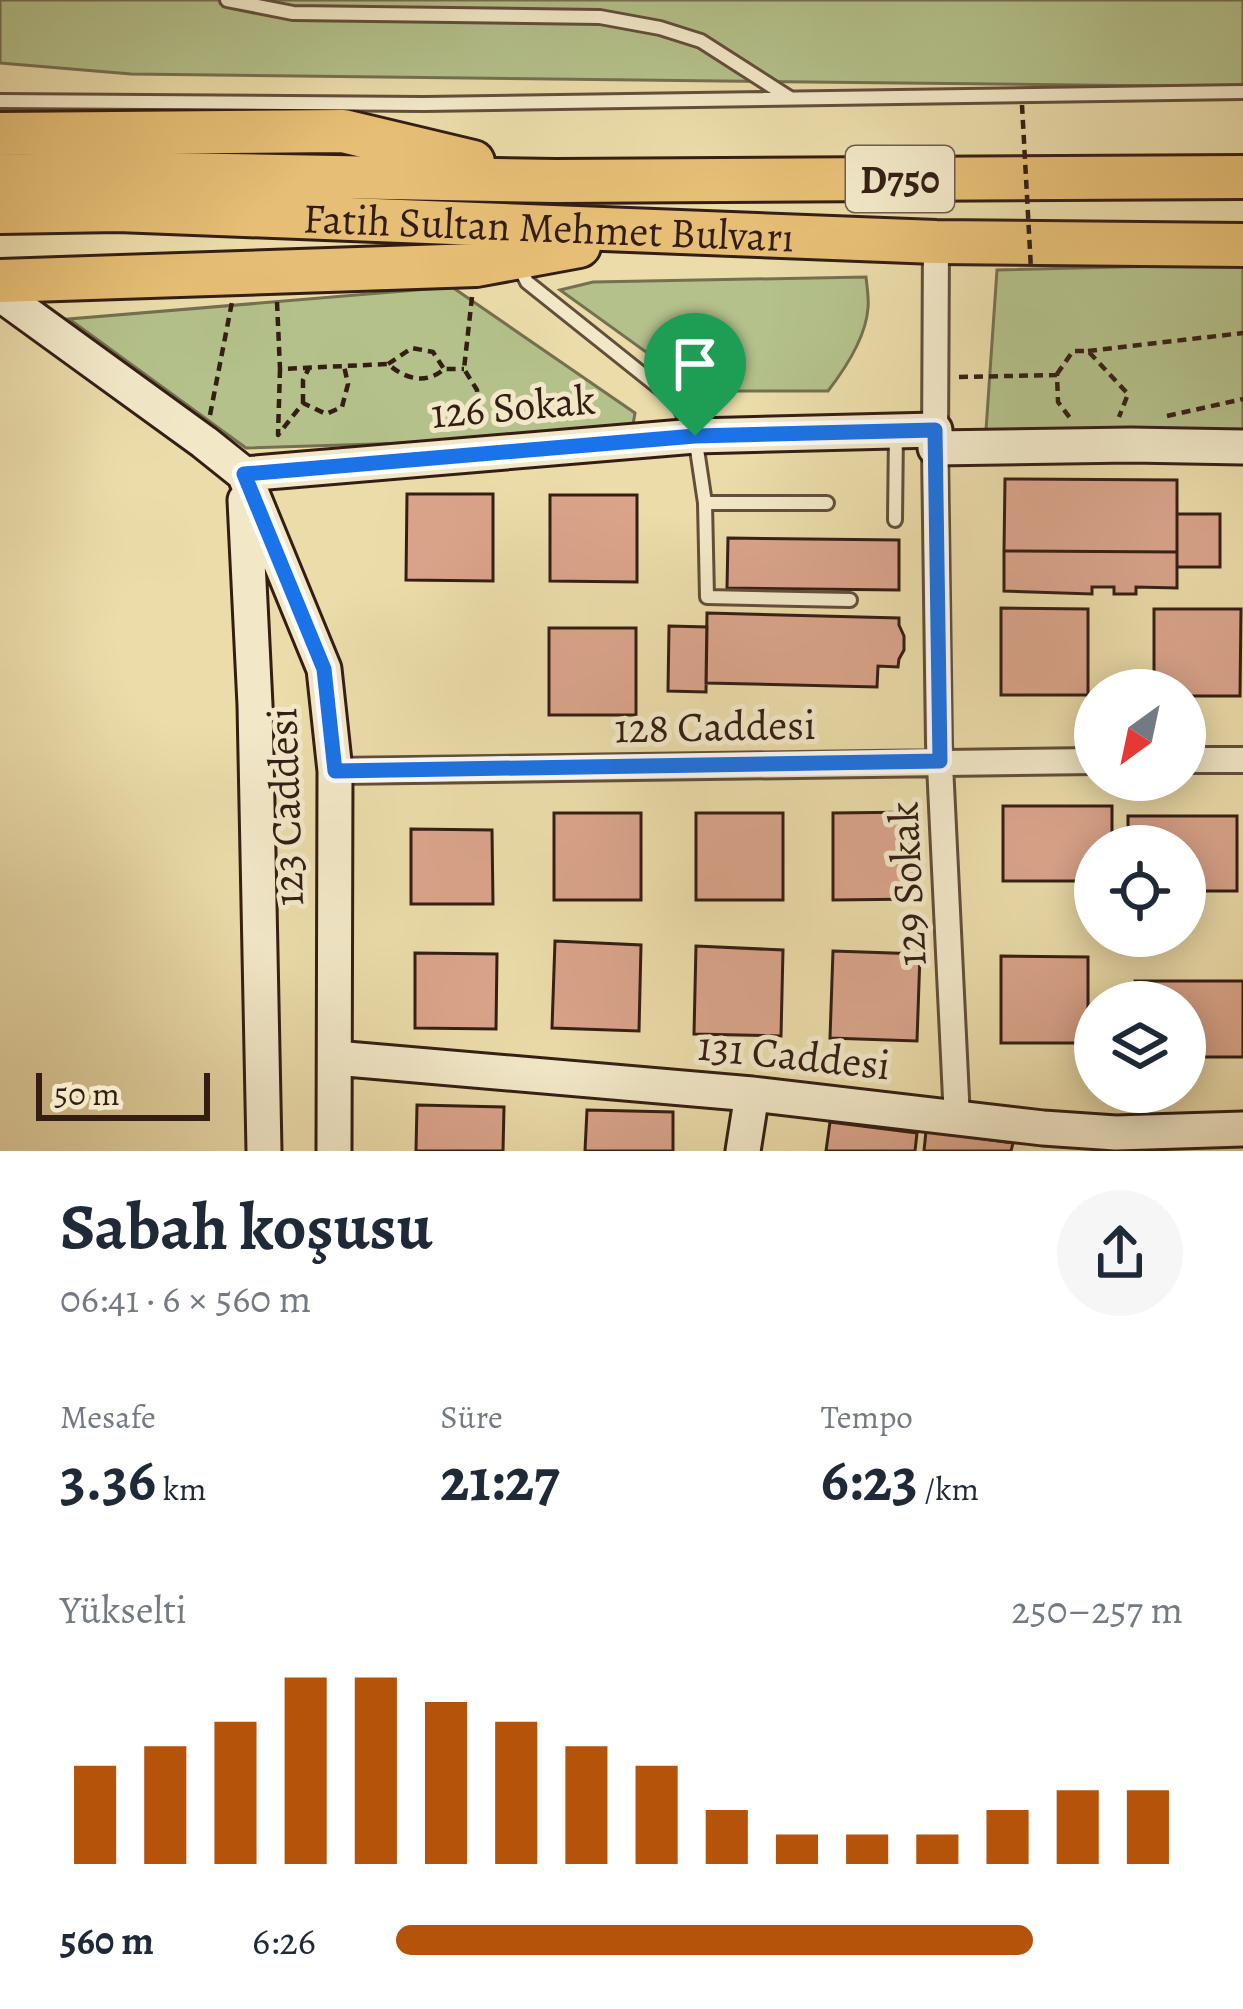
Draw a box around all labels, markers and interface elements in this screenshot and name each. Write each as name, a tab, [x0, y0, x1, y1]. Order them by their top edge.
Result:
road number: D750	[846, 146, 954, 212]
street label: Fatih Sultan Mehmet Bulvarı	[302, 189, 795, 265]
pin	[644, 313, 746, 436]
icon: arrive	[662, 331, 728, 397]
street label: 126 Sokak	[428, 370, 598, 442]
north arrow	[1074, 669, 1206, 801]
map controls	[1074, 669, 1206, 1113]
street label: 128 Caddesi	[614, 696, 816, 756]
street label: 123 Caddesi	[253, 707, 317, 907]
street label: 129 Sokak	[874, 800, 940, 968]
button: locate	[1074, 825, 1206, 957]
button: layers	[1074, 981, 1206, 1113]
street label: 131 Caddesi	[695, 1017, 893, 1093]
scale bar	[36, 1067, 210, 1120]
text: 50 m	[54, 1071, 120, 1116]
text: Sabah koşusu	[60, 1182, 432, 1272]
button: share	[1057, 1190, 1183, 1316]
text: 06:41 · 6 × 560 m	[60, 1272, 311, 1325]
text: Mesafe	[60, 1394, 156, 1439]
text: Süre	[440, 1394, 503, 1439]
text: Tempo	[821, 1394, 913, 1439]
text: 3.36	[60, 1439, 156, 1521]
text: 21:27	[440, 1439, 560, 1521]
text: 6:23	[821, 1439, 918, 1521]
text: km	[156, 1466, 207, 1511]
text: /km	[918, 1466, 979, 1511]
text: Yükselti	[60, 1583, 187, 1636]
text: 250–257 m	[1011, 1583, 1183, 1636]
text: 560 m	[60, 1914, 154, 1967]
text: 6:26	[252, 1914, 316, 1967]

